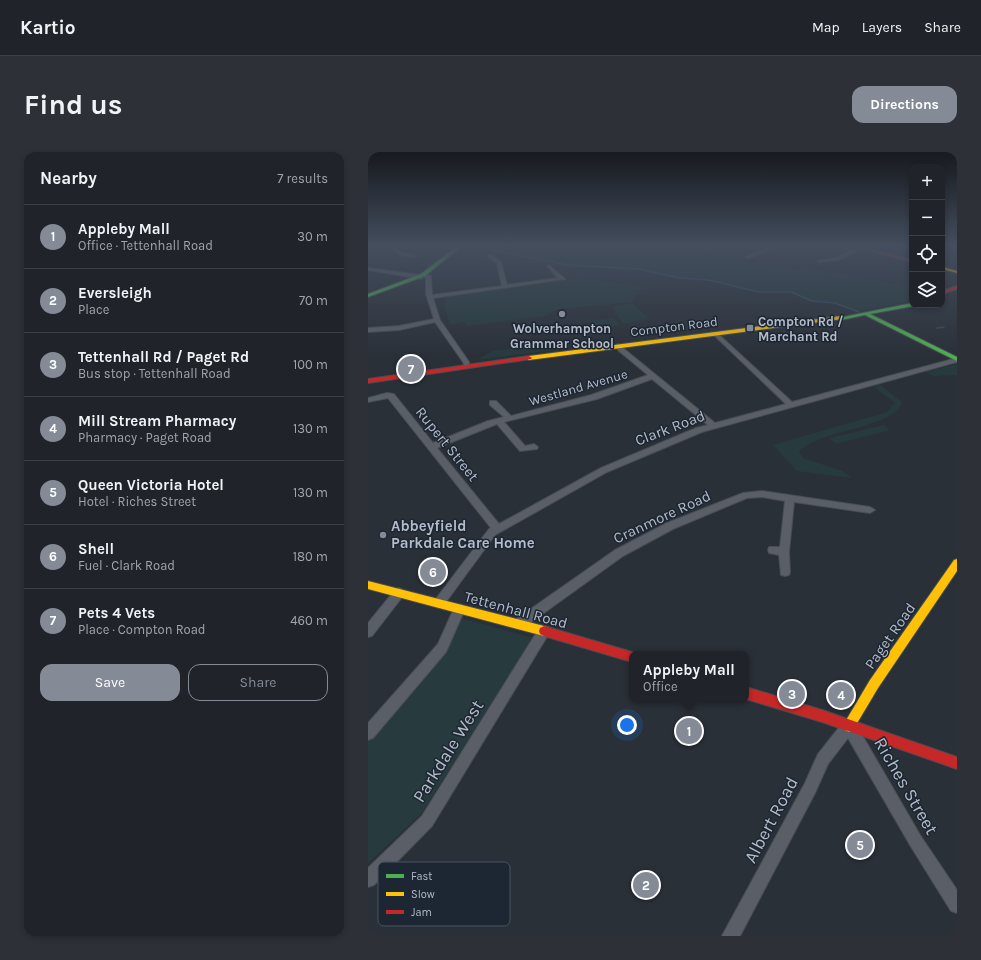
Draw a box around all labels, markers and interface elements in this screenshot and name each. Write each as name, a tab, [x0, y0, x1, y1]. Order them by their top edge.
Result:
text: Kartio	[20, 17, 75, 39]
text: Map	[812, 19, 840, 36]
text: Layers	[862, 19, 902, 36]
text: Share	[924, 19, 961, 36]
button: Directions	[852, 86, 957, 123]
text: Find us	[24, 88, 123, 121]
map controls	[909, 164, 945, 308]
button: +	[909, 164, 945, 200]
text: Nearby	[40, 168, 97, 188]
text: 7 results	[277, 171, 328, 186]
button: −	[909, 200, 945, 236]
text: Appleby Mall	[78, 220, 170, 238]
text: 1	[51, 229, 55, 244]
text: 30 m	[297, 229, 328, 244]
button: locate	[909, 236, 945, 272]
text: Office · Tettenhall Road	[78, 238, 213, 253]
button: layers	[909, 272, 945, 308]
text: Eversleigh	[78, 284, 152, 302]
text: 2	[49, 293, 57, 308]
text: 70 m	[299, 293, 328, 308]
text: Place	[78, 302, 109, 317]
marker: Wolverhampton Grammar School	[557, 309, 567, 319]
street label: Compton Road	[630, 314, 718, 339]
place label: Compton Rd / Marchant Rd	[758, 314, 844, 344]
place label: Wolverhampton Grammar School	[510, 321, 614, 351]
marker: Compton Rd / Marchant Rd	[745, 323, 755, 333]
text: Tettenhall Rd / Paget Rd	[78, 348, 249, 366]
pin: 7	[398, 354, 424, 384]
text: 3	[49, 357, 57, 372]
text: 100 m	[293, 357, 328, 372]
text: Bus stop · Tettenhall Road	[78, 366, 231, 381]
street label: Westland Avenue	[527, 366, 629, 409]
street label: Rupert Street	[412, 403, 483, 485]
street label: Clark Road	[632, 406, 708, 450]
text: Mill Stream Pharmacy	[78, 412, 236, 430]
text: 4	[49, 421, 57, 436]
text: 130 m	[293, 421, 328, 436]
text: Pharmacy · Paget Road	[78, 430, 212, 445]
text: Queen Victoria Hotel	[78, 476, 224, 494]
text: 5	[49, 485, 57, 500]
text: 130 m	[293, 485, 328, 500]
street label: Cranmore Road	[610, 487, 714, 547]
text: Hotel · Riches Street	[78, 494, 196, 509]
place label: Abbeyfield Parkdale Care Home	[391, 517, 535, 552]
marker: Abbeyfield Parkdale Care Home	[378, 530, 388, 540]
text: Shell	[78, 540, 114, 558]
text: 6	[49, 549, 57, 564]
text: 180 m	[293, 549, 328, 564]
pin: 6	[420, 557, 446, 587]
text: Fuel · Clark Road	[78, 558, 175, 573]
street label: Tettenhall Road	[463, 588, 569, 632]
street label: Paget Road	[861, 600, 919, 672]
text: Pets 4 Vets	[78, 604, 155, 622]
text: 7	[50, 613, 56, 628]
text: 460 m	[290, 613, 328, 628]
text: Place · Compton Road	[78, 622, 206, 637]
popup	[629, 651, 749, 703]
text: Appleby Mall	[643, 661, 735, 679]
button: Save	[40, 664, 180, 701]
button: Share	[188, 664, 328, 701]
text: Office	[643, 679, 678, 694]
pin: 3	[779, 679, 805, 709]
pin: 4	[828, 680, 854, 710]
street label: Parkdale West	[408, 696, 488, 806]
your location	[617, 715, 637, 735]
pin: 1	[676, 716, 702, 746]
street label: Riches Street	[869, 733, 943, 839]
street label: Albert Road	[739, 773, 803, 867]
pin: 5	[847, 830, 873, 860]
legend	[378, 862, 510, 926]
text: Fast	[411, 870, 432, 883]
pin: 2	[633, 870, 659, 900]
text: Slow	[411, 888, 435, 901]
text: Jam	[411, 906, 432, 919]

